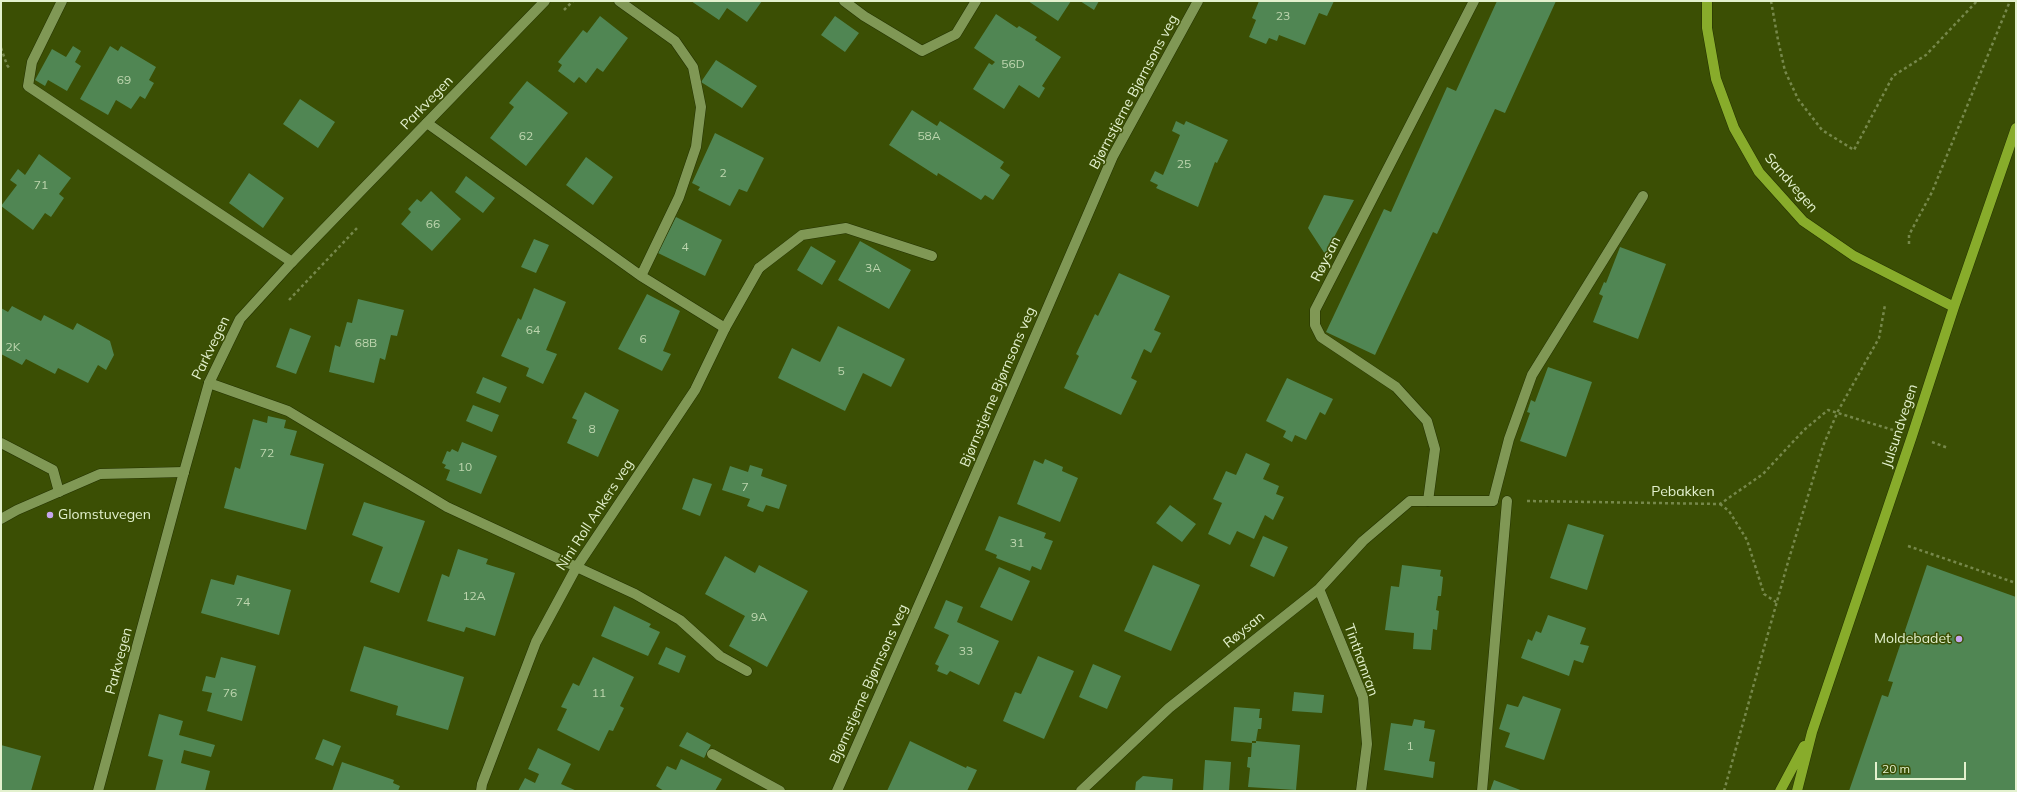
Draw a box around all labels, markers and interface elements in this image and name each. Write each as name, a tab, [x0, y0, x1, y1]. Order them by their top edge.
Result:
house number: 23	[1276, 9, 1290, 23]
street label: Bjørnstjerne Bjørnsons veg	[1086, 12, 1182, 172]
house number: 56D	[1001, 57, 1025, 71]
house number: 69	[117, 73, 131, 87]
street label: Parkvegen	[397, 73, 457, 133]
house number: 62	[519, 129, 533, 143]
house number: 58A	[917, 129, 941, 143]
street label: Sandvegen	[1761, 150, 1821, 216]
house number: 25	[1177, 157, 1191, 171]
house number: 2	[719, 166, 727, 180]
house number: 71	[34, 178, 48, 192]
house number: 66	[426, 217, 440, 231]
street label: Røysan	[1308, 234, 1344, 284]
house number: 4	[681, 240, 689, 254]
house number: 3A	[865, 261, 881, 275]
street label: Bjørnstjerne Bjørnsons veg	[957, 304, 1039, 470]
street label: Parkvegen	[188, 314, 234, 382]
house number: 64	[526, 323, 540, 337]
house number: 6	[639, 332, 647, 346]
house number: 68B	[355, 336, 377, 350]
house number: 2K	[6, 340, 20, 354]
house number: 5	[837, 364, 845, 378]
street label: Julsundvegen	[1879, 382, 1921, 470]
house number: 8	[588, 422, 596, 436]
house number: 72	[260, 446, 274, 460]
street label: Nini Roll Ankers veg	[553, 456, 637, 574]
house number: 10	[458, 460, 472, 474]
house number: 7	[741, 480, 749, 494]
street label: Pebakken	[1651, 484, 1715, 500]
place label: Glomstuvegen	[58, 507, 151, 523]
marker: Glomstuvegen	[45, 510, 55, 520]
house number: 31	[1010, 536, 1024, 550]
house number: 12A	[462, 589, 486, 603]
house number: 74	[236, 595, 250, 609]
street label: Bjørnstjerne Bjørnsons veg	[826, 602, 912, 766]
street label: Røysan	[1220, 608, 1268, 652]
house number: 9A	[751, 610, 767, 624]
street label: Tinthamran	[1340, 622, 1382, 698]
street label: Parkvegen	[102, 626, 136, 696]
place label: Moldebadet	[1874, 631, 1951, 647]
marker: Moldebadet	[1954, 634, 1964, 644]
house number: 33	[959, 644, 973, 658]
house number: 76	[223, 686, 237, 700]
house number: 11	[592, 686, 606, 700]
house number: 1	[1406, 739, 1414, 753]
scale bar	[1877, 754, 1968, 780]
text: 20 m	[1882, 761, 1910, 776]

